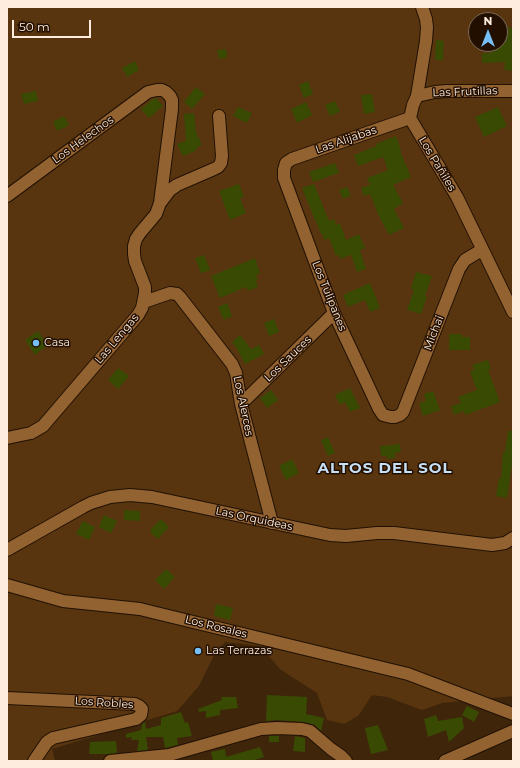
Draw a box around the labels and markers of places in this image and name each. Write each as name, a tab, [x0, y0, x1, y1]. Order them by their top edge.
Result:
place label: Casa	[44, 336, 70, 350]
marker: Casa	[31, 338, 41, 348]
place label: Las Terrazas	[206, 644, 272, 658]
marker: Las Terrazas	[193, 646, 203, 656]

